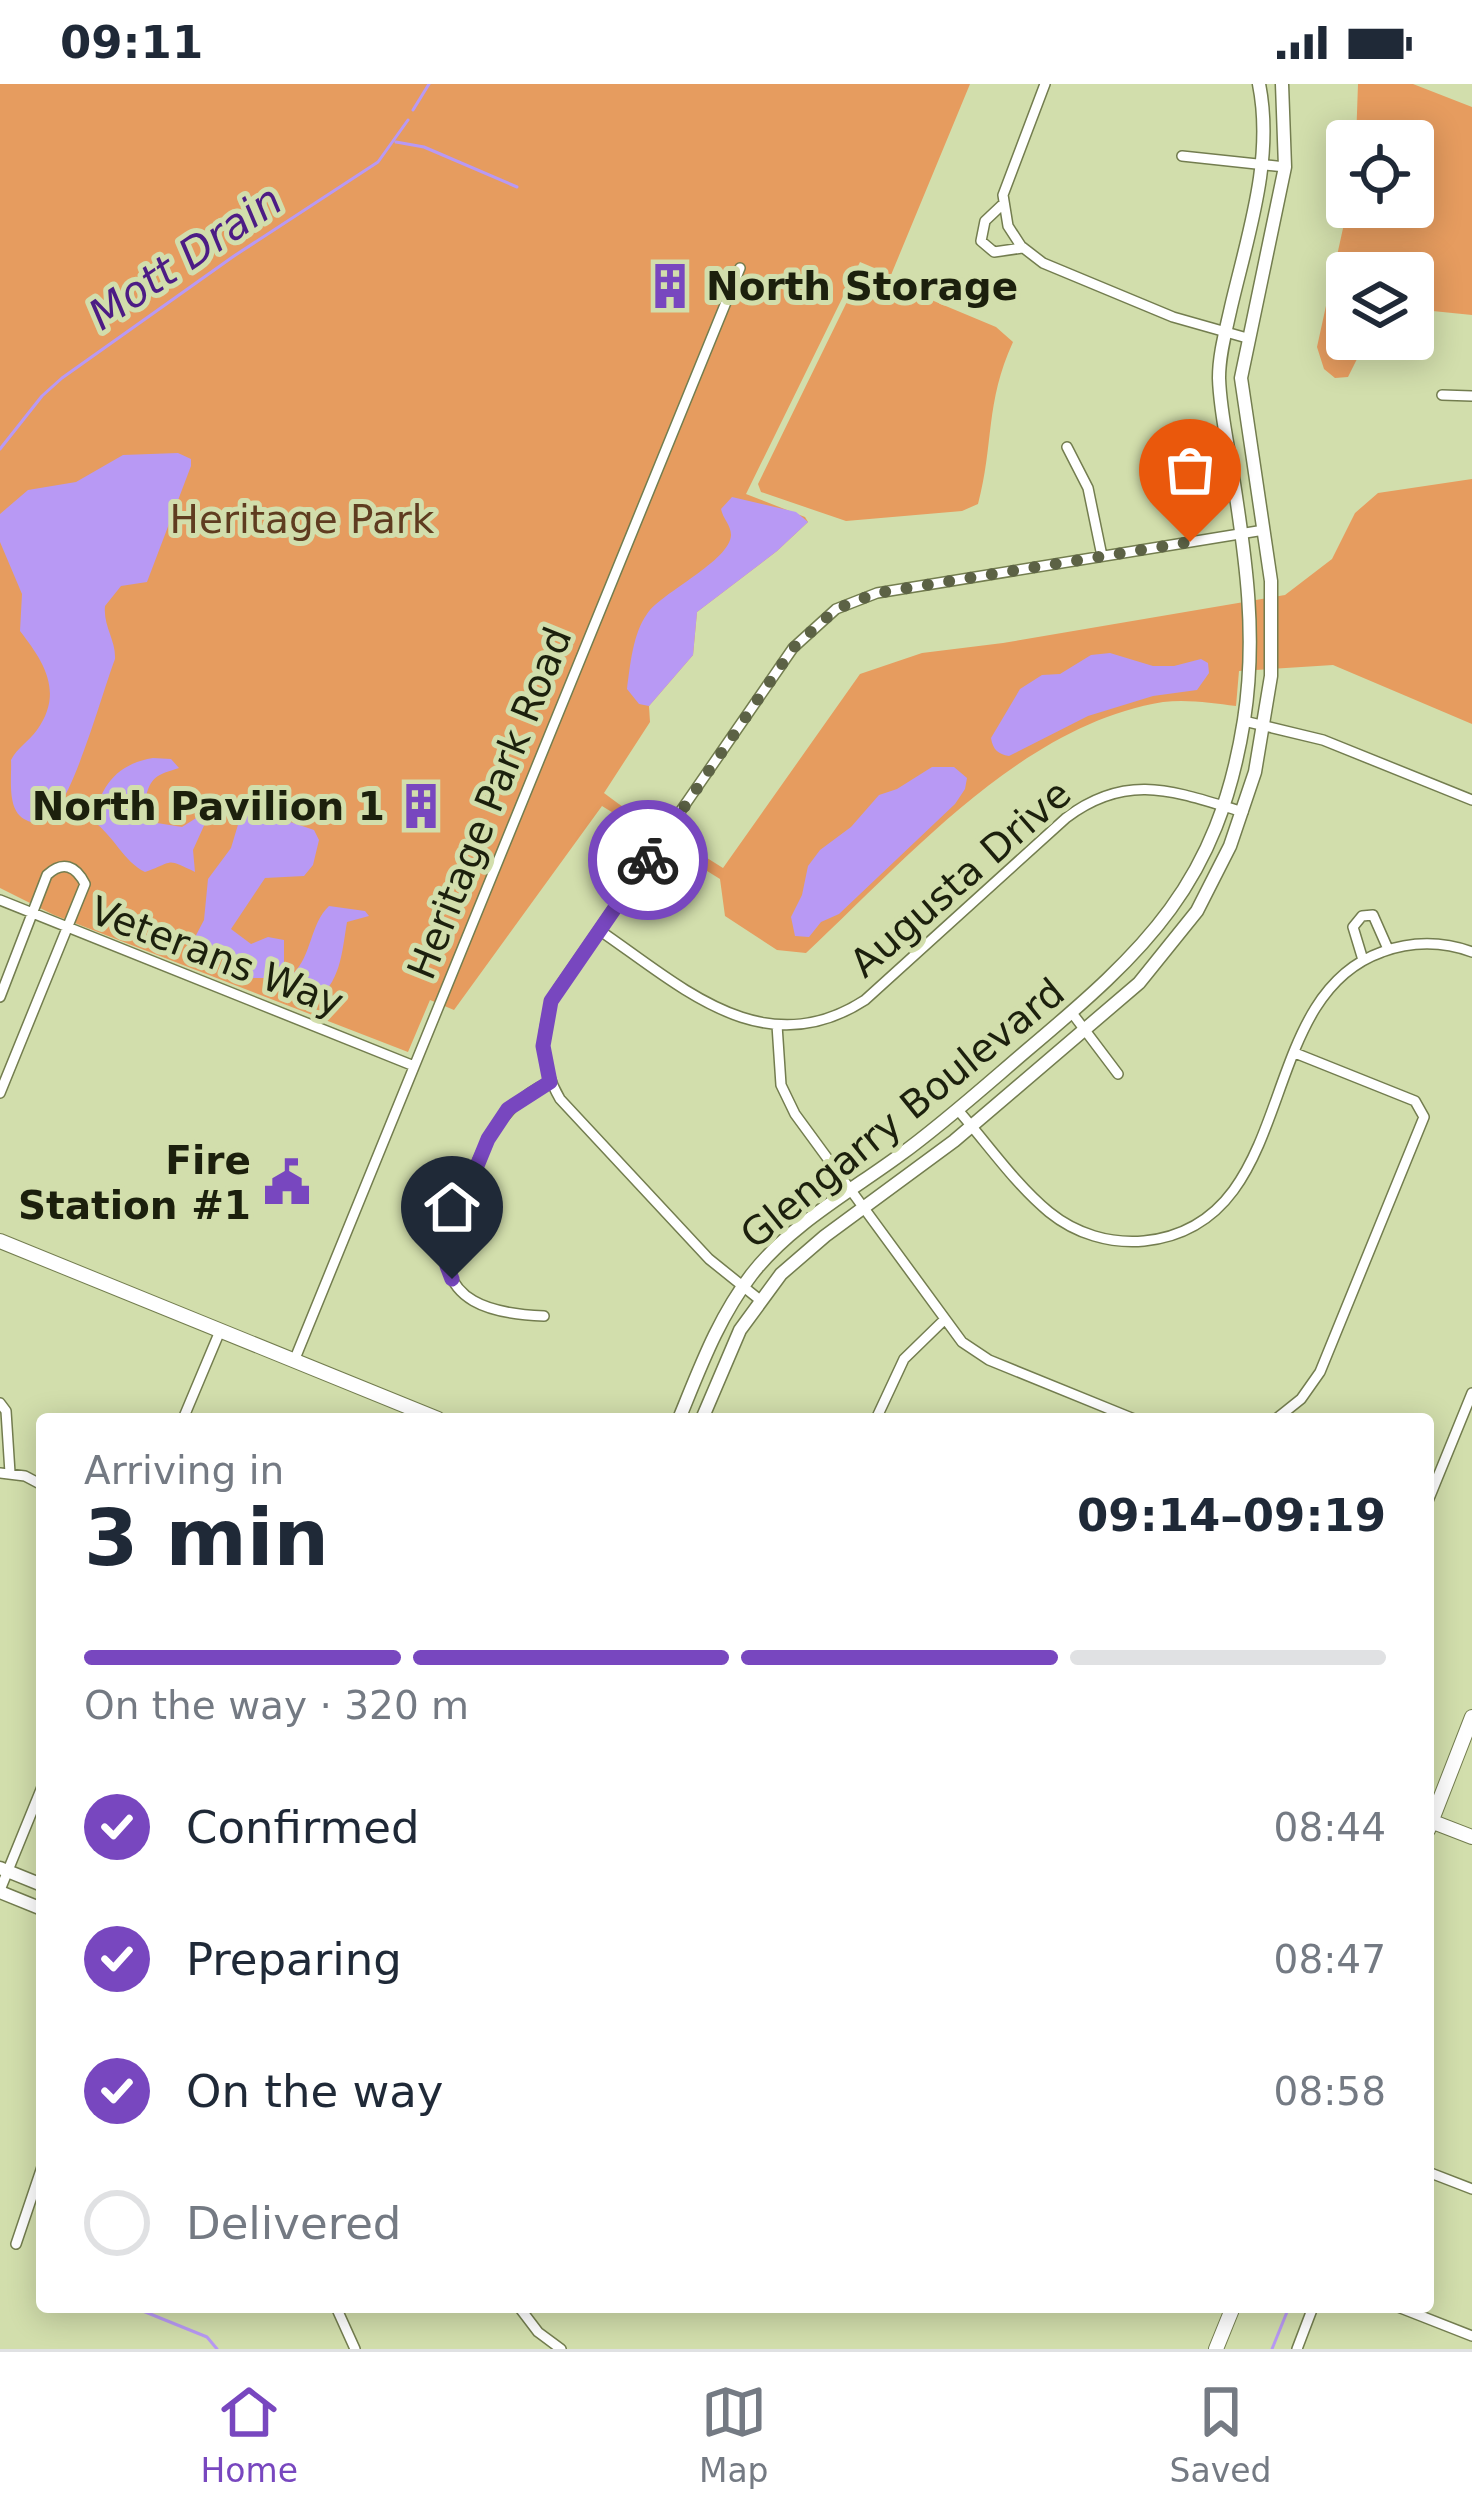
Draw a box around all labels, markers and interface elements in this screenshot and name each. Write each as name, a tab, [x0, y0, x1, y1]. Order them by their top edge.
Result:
text: 09:11	[60, 16, 203, 69]
map controls	[1326, 120, 1434, 360]
button: locate	[1326, 120, 1434, 228]
water label: Mott Drain	[80, 175, 291, 340]
button: layers	[1326, 252, 1434, 360]
building icon: North Storage	[645, 261, 695, 311]
place label: North Storage	[706, 264, 1018, 309]
pin	[1139, 419, 1241, 542]
icon: bag	[1157, 437, 1223, 503]
park label: Heritage Park	[170, 497, 435, 542]
street label: Heritage Park Road	[398, 621, 581, 985]
street label: Augusta Drive	[841, 771, 1080, 986]
building icon: North Pavilion 1	[396, 781, 446, 831]
place label: North Pavilion 1	[32, 784, 385, 829]
courier	[588, 800, 708, 920]
icon: bike	[615, 827, 681, 893]
street label: Veterans Way	[84, 888, 350, 1025]
street label: Glengarry Boulevard	[732, 969, 1073, 1258]
place label: Fire Station #1	[18, 1138, 251, 1228]
pin	[401, 1156, 503, 1279]
public building icon: Fire Station #1	[262, 1157, 312, 1207]
icon: home	[419, 1174, 485, 1240]
text: Arriving in	[84, 1448, 284, 1493]
text: 09:14–09:19	[1077, 1489, 1386, 1542]
text: 3 min	[84, 1493, 329, 1583]
text: On the way · 320 m	[84, 1683, 469, 1728]
icon: check	[84, 1794, 150, 1860]
text: Confirmed	[186, 1801, 420, 1854]
text: 08:44	[1274, 1805, 1386, 1850]
icon: check	[84, 1926, 150, 1992]
text: Preparing	[186, 1933, 402, 1986]
text: 08:47	[1274, 1937, 1386, 1982]
icon: check	[84, 2058, 150, 2124]
text: On the way	[186, 2065, 443, 2118]
text: 08:58	[1274, 2069, 1386, 2114]
text: Delivered	[186, 2197, 401, 2250]
tab: Home	[200, 2379, 298, 2490]
tab: Map	[699, 2379, 769, 2490]
tab: Saved	[1170, 2379, 1271, 2490]

